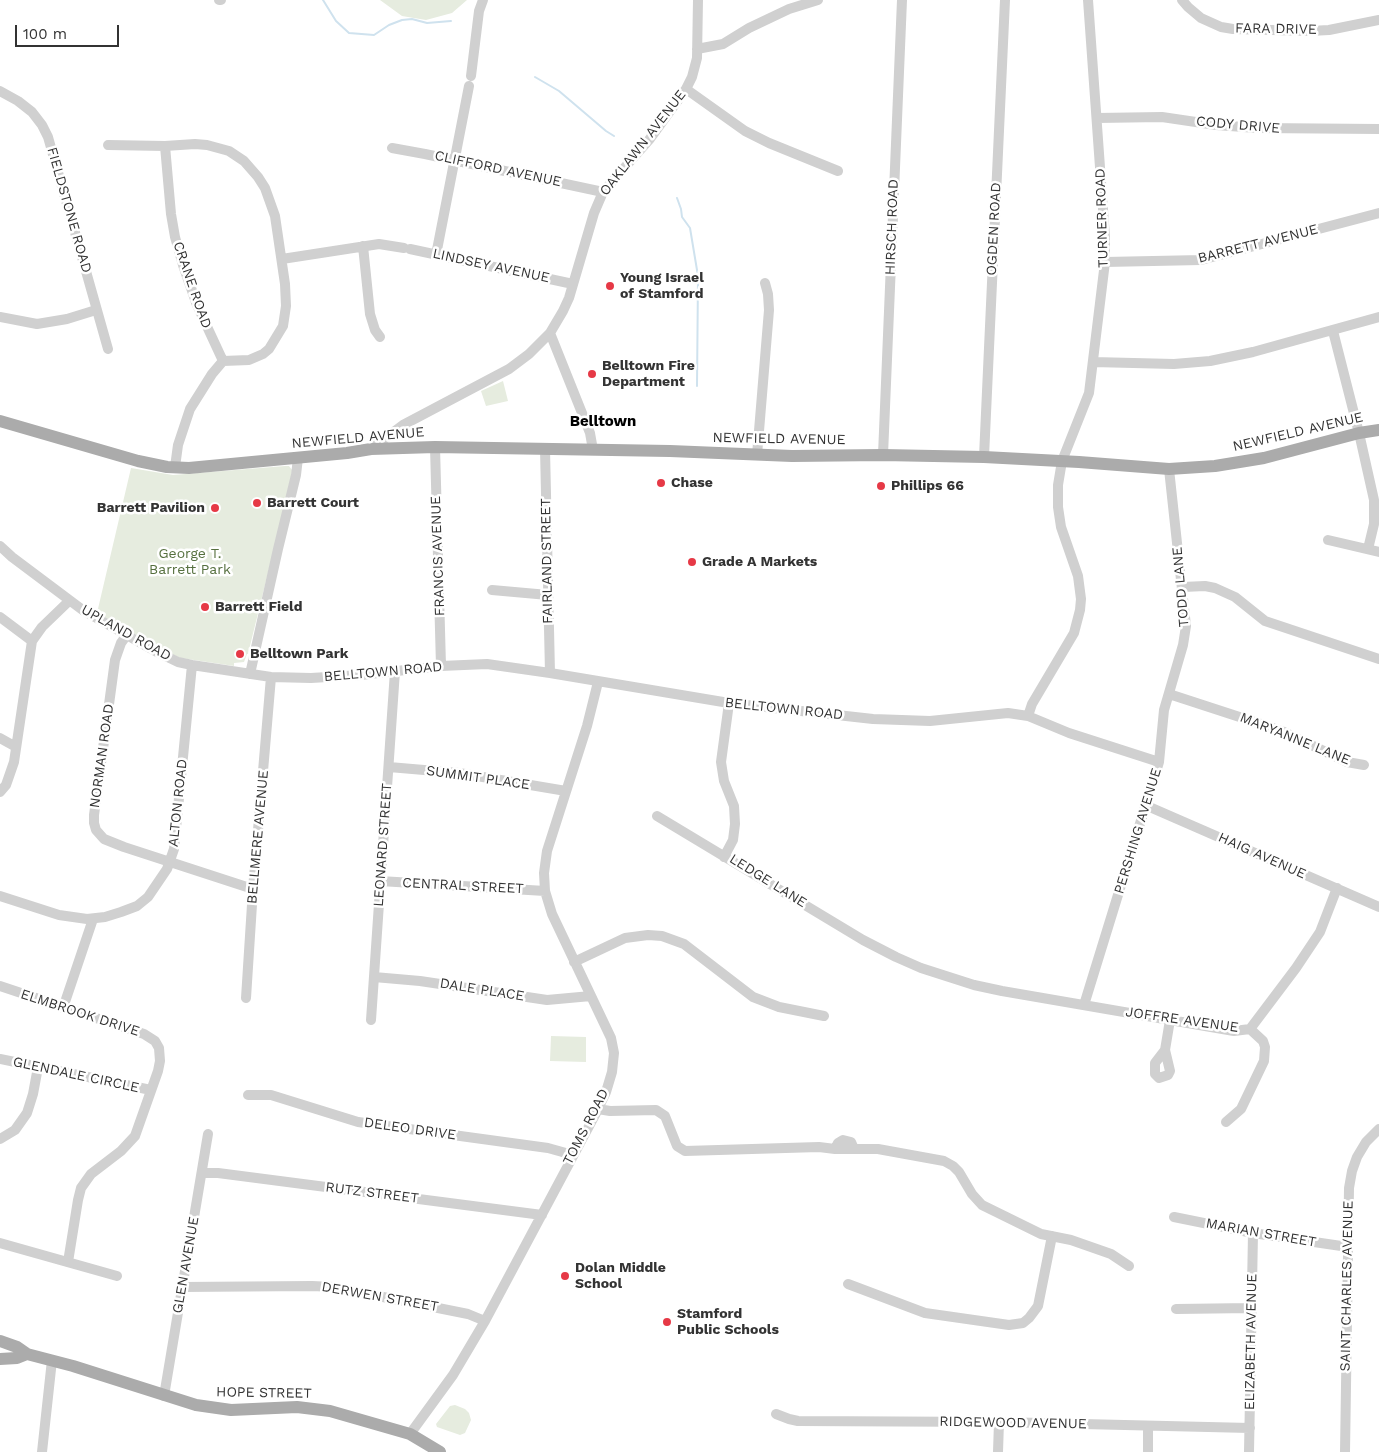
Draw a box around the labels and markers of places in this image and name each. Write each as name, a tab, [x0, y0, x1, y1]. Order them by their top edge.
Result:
place label: Young Israel of Stamford	[620, 270, 704, 302]
marker: Young Israel of Stamford	[604, 280, 616, 292]
place label: Belltown Fire Department	[602, 358, 695, 391]
marker: Belltown Fire Department	[586, 368, 598, 380]
place label: Chase	[671, 475, 713, 491]
marker: Chase	[655, 477, 667, 489]
place label: Phillips 66	[891, 478, 964, 494]
marker: Phillips 66	[875, 480, 887, 492]
place label: Barrett Court	[267, 495, 359, 511]
marker: Barrett Court	[251, 497, 263, 509]
place label: Barrett Pavilion	[97, 500, 205, 516]
marker: Barrett Pavilion	[209, 502, 221, 514]
place label: Grade A Markets	[702, 554, 817, 570]
marker: Grade A Markets	[686, 556, 698, 568]
place label: Barrett Field	[215, 599, 302, 615]
marker: Barrett Field	[199, 601, 211, 613]
place label: Belltown Park	[250, 646, 348, 662]
marker: Belltown Park	[234, 648, 246, 660]
place label: Dolan Middle School	[575, 1260, 666, 1292]
marker: Dolan Middle School	[559, 1270, 571, 1282]
place label: Stamford Public Schools	[677, 1306, 779, 1338]
marker: Stamford Public Schools	[661, 1316, 673, 1328]

